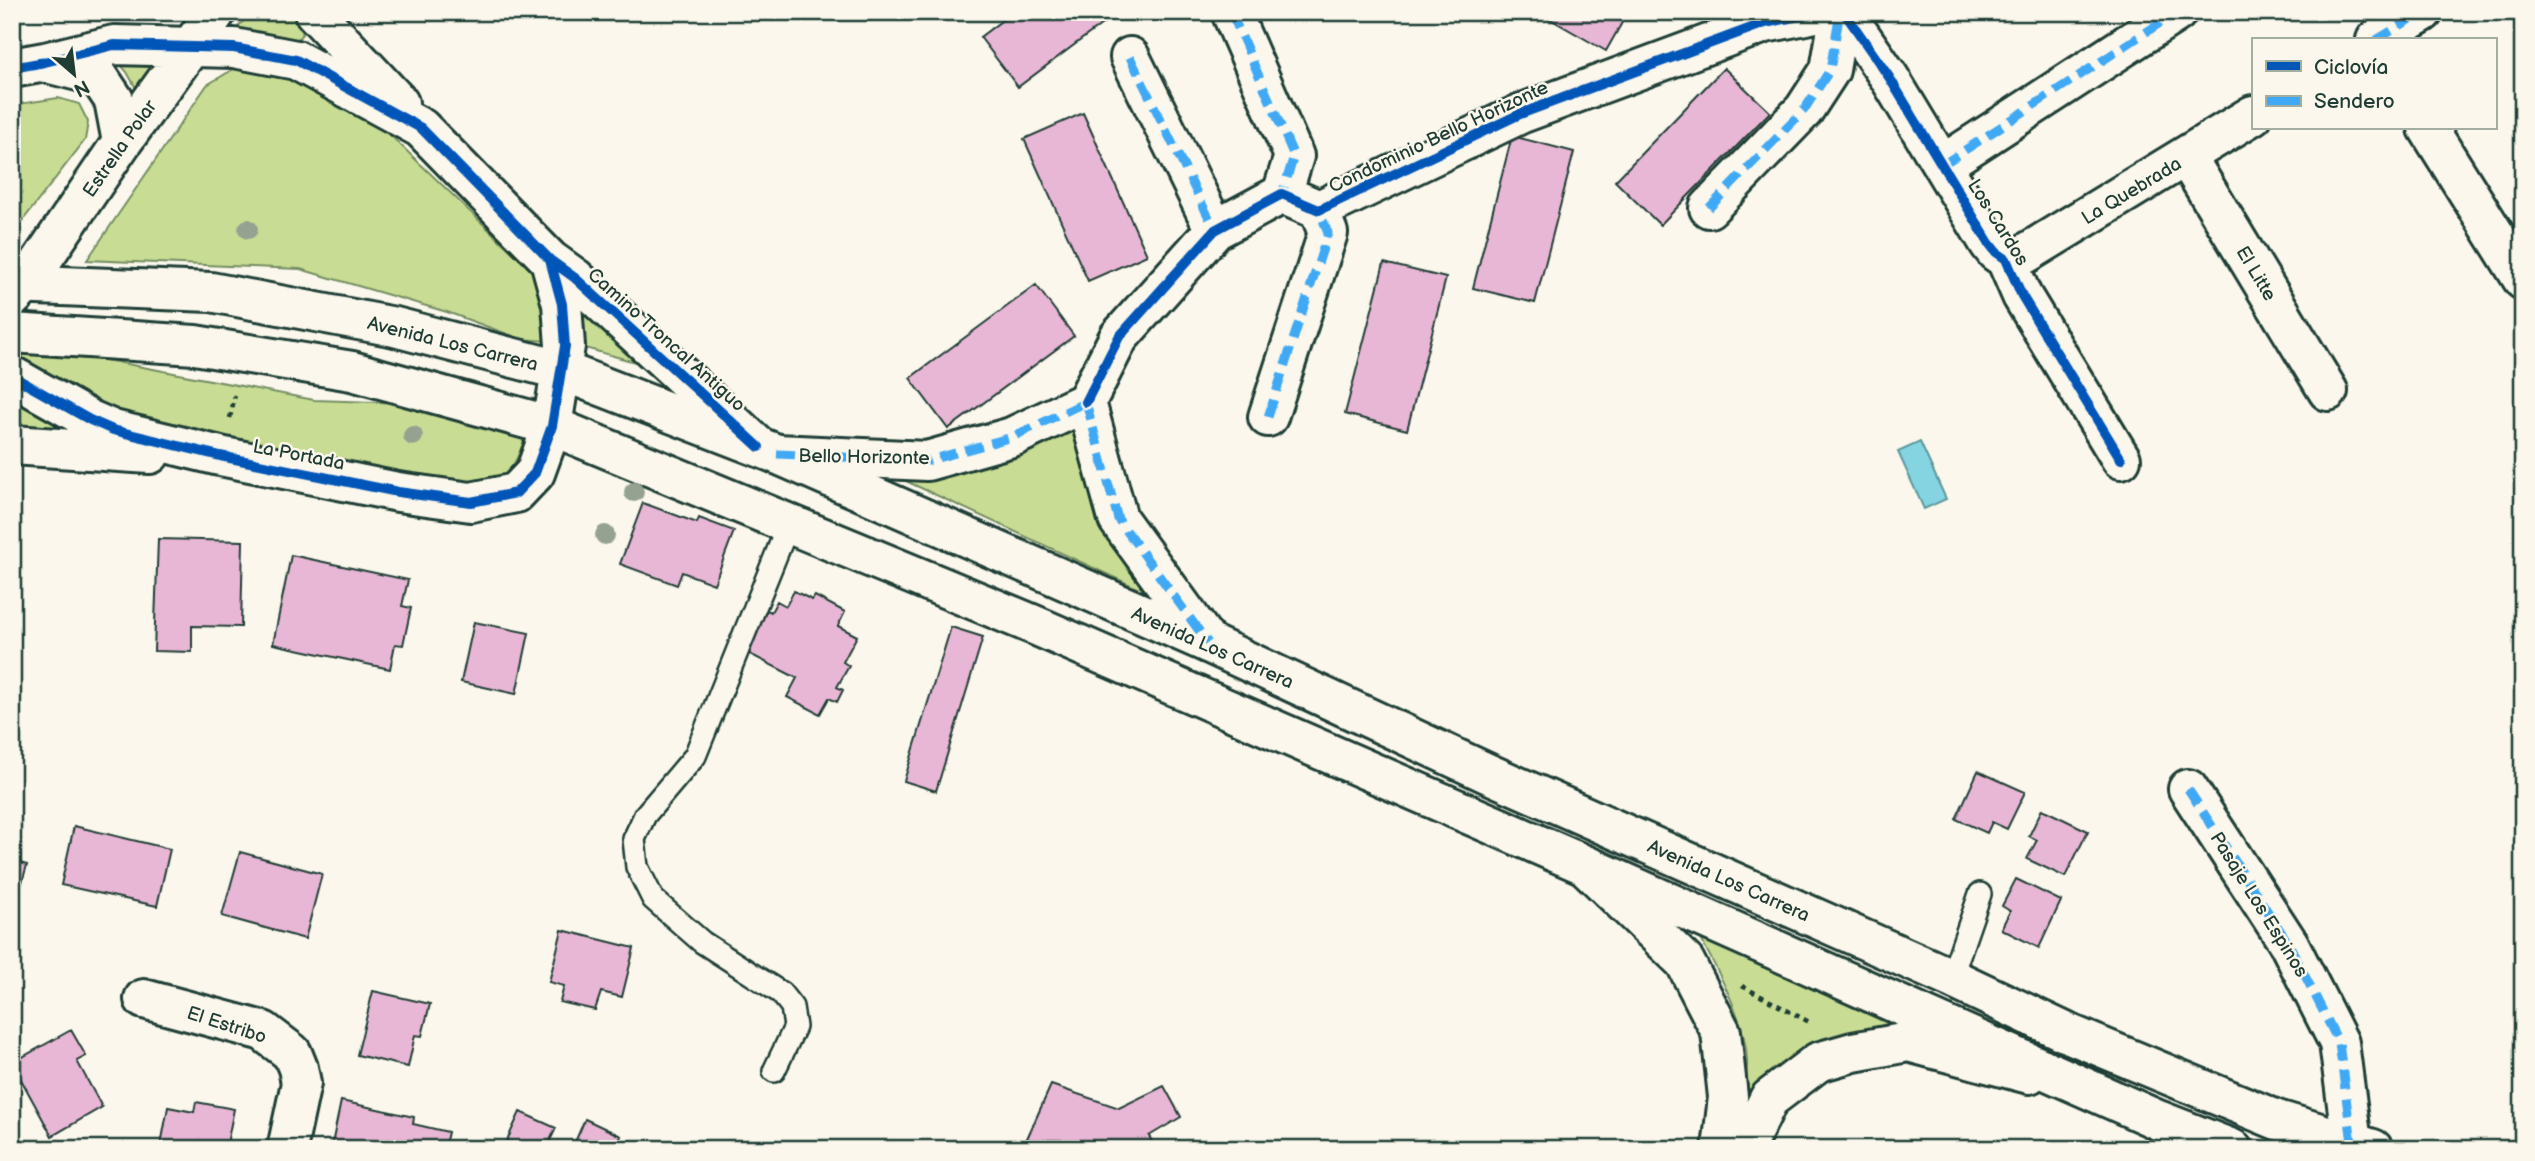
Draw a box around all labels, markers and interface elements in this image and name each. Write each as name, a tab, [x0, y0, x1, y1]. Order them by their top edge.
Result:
north arrow	[38, 38, 108, 108]
legend	[2252, 38, 2496, 130]
text: Ciclovía	[2314, 55, 2388, 80]
text: N	[70, 74, 93, 101]
street label: Condominio Bello Horizonte	[1325, 76, 1552, 198]
text: Sendero	[2314, 89, 2395, 114]
street label: Estrella Polar	[78, 95, 163, 202]
street label: La Quebrada	[2078, 152, 2186, 230]
street label: Los Cardos	[1962, 175, 2033, 270]
street label: El Litte	[2231, 242, 2281, 305]
street label: Camino Troncal Antiguo	[582, 263, 750, 417]
street label: Avenida Los Carrera	[365, 312, 540, 377]
street label: La Portada	[251, 435, 347, 476]
street label: Bello Horizonte	[798, 445, 930, 470]
street label: Avenida Los Carrera	[1128, 602, 1297, 694]
street label: Pasaje Los Espinos	[2205, 828, 2313, 982]
street label: Avenida Los Carrera	[1644, 835, 1813, 927]
street label: El Estribo	[184, 1002, 269, 1049]

